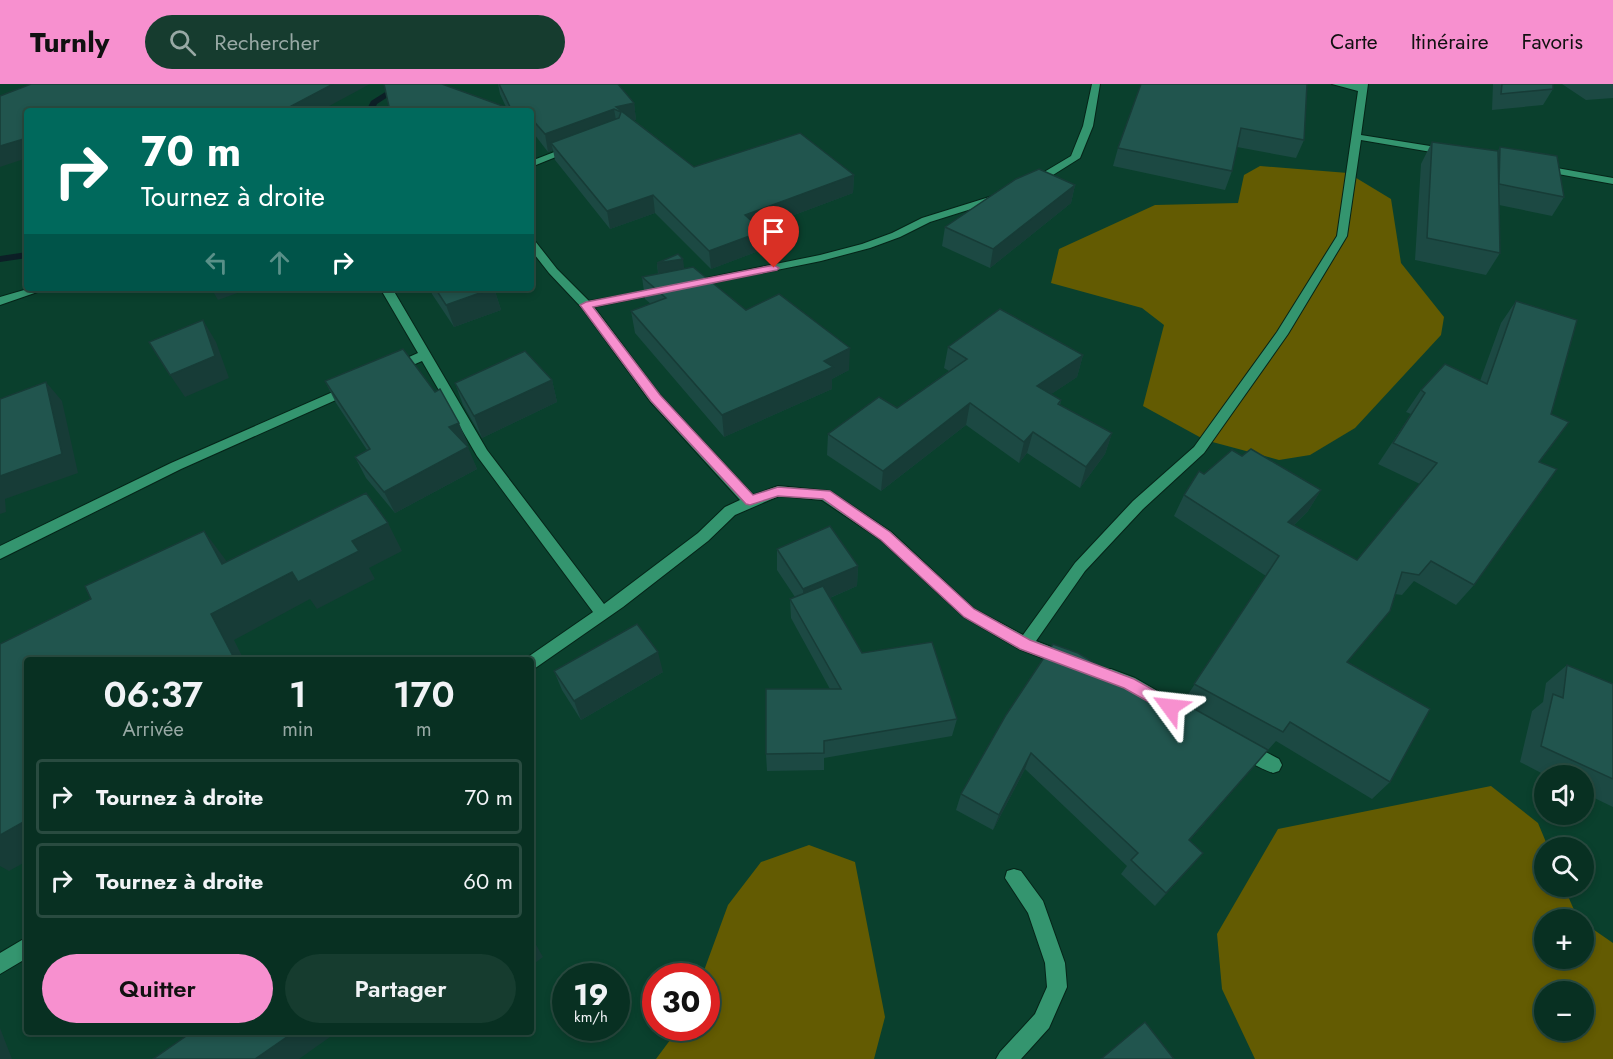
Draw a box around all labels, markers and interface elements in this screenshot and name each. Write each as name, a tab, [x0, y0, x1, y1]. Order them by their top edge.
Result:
search box	[145, 15, 565, 69]
text: Turnly	[30, 22, 109, 63]
icon: search	[166, 26, 199, 59]
text: Rechercher	[214, 26, 320, 58]
text: Carte	[1330, 27, 1378, 57]
text: Itinéraire	[1411, 27, 1489, 57]
text: Favoris	[1522, 27, 1583, 57]
text: 70 m	[141, 121, 241, 182]
icon: right	[42, 132, 120, 210]
text: Tournez à droite	[141, 177, 325, 216]
pin	[748, 206, 799, 268]
icon: arrive	[757, 215, 790, 248]
icon: left	[200, 246, 233, 279]
icon: ahead	[263, 246, 296, 279]
icon: right	[326, 246, 359, 279]
text: 06:37	[103, 668, 203, 720]
text: 1	[289, 668, 307, 720]
text: 170	[393, 668, 455, 720]
position arrow	[1138, 675, 1202, 739]
text: Arrivée	[122, 715, 184, 744]
text: min	[282, 715, 313, 744]
text: m	[416, 715, 432, 744]
map controls	[1534, 765, 1594, 1041]
button: sound	[1534, 765, 1594, 825]
icon: right	[45, 780, 78, 813]
text: Tournez à droite	[96, 781, 263, 813]
text: 70 m	[464, 781, 513, 813]
button: search	[1534, 837, 1594, 897]
icon: right	[45, 864, 78, 897]
text: Tournez à droite	[96, 865, 263, 897]
text: 60 m	[463, 865, 513, 897]
button: +	[1534, 909, 1594, 969]
button: Quitter	[42, 954, 273, 1023]
button: Partager	[285, 954, 516, 1023]
speed limit sign: 30	[642, 963, 720, 1041]
text: 19	[573, 973, 609, 1016]
button: −	[1534, 981, 1594, 1041]
text: km/h	[574, 1006, 608, 1028]

